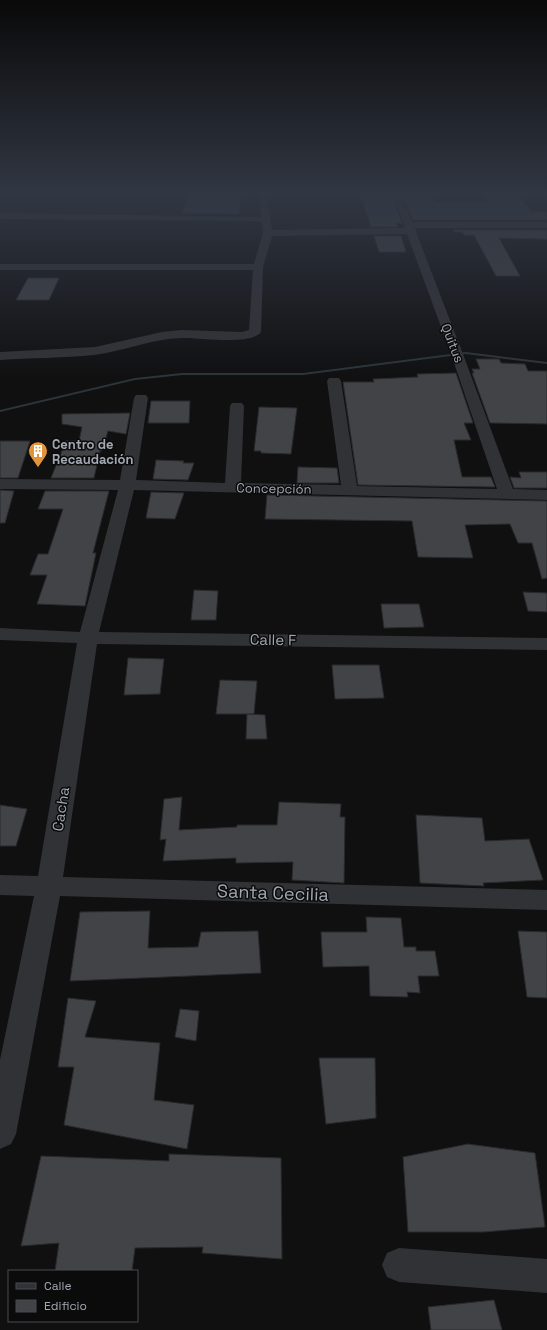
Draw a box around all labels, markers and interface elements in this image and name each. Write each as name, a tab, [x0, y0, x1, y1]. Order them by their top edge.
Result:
street label: Quitus	[437, 321, 468, 365]
place label: Centro de Recaudación	[52, 436, 133, 468]
building icon: Centro de Recaudación	[27, 440, 49, 468]
street label: Concepción	[236, 479, 312, 498]
street label: Calle F	[250, 630, 296, 649]
street label: Cacha	[48, 785, 73, 833]
street label: Santa Cecilia	[217, 879, 329, 906]
legend	[8, 1270, 138, 1322]
text: Calle	[44, 1278, 72, 1294]
text: Edificio	[44, 1298, 87, 1314]

